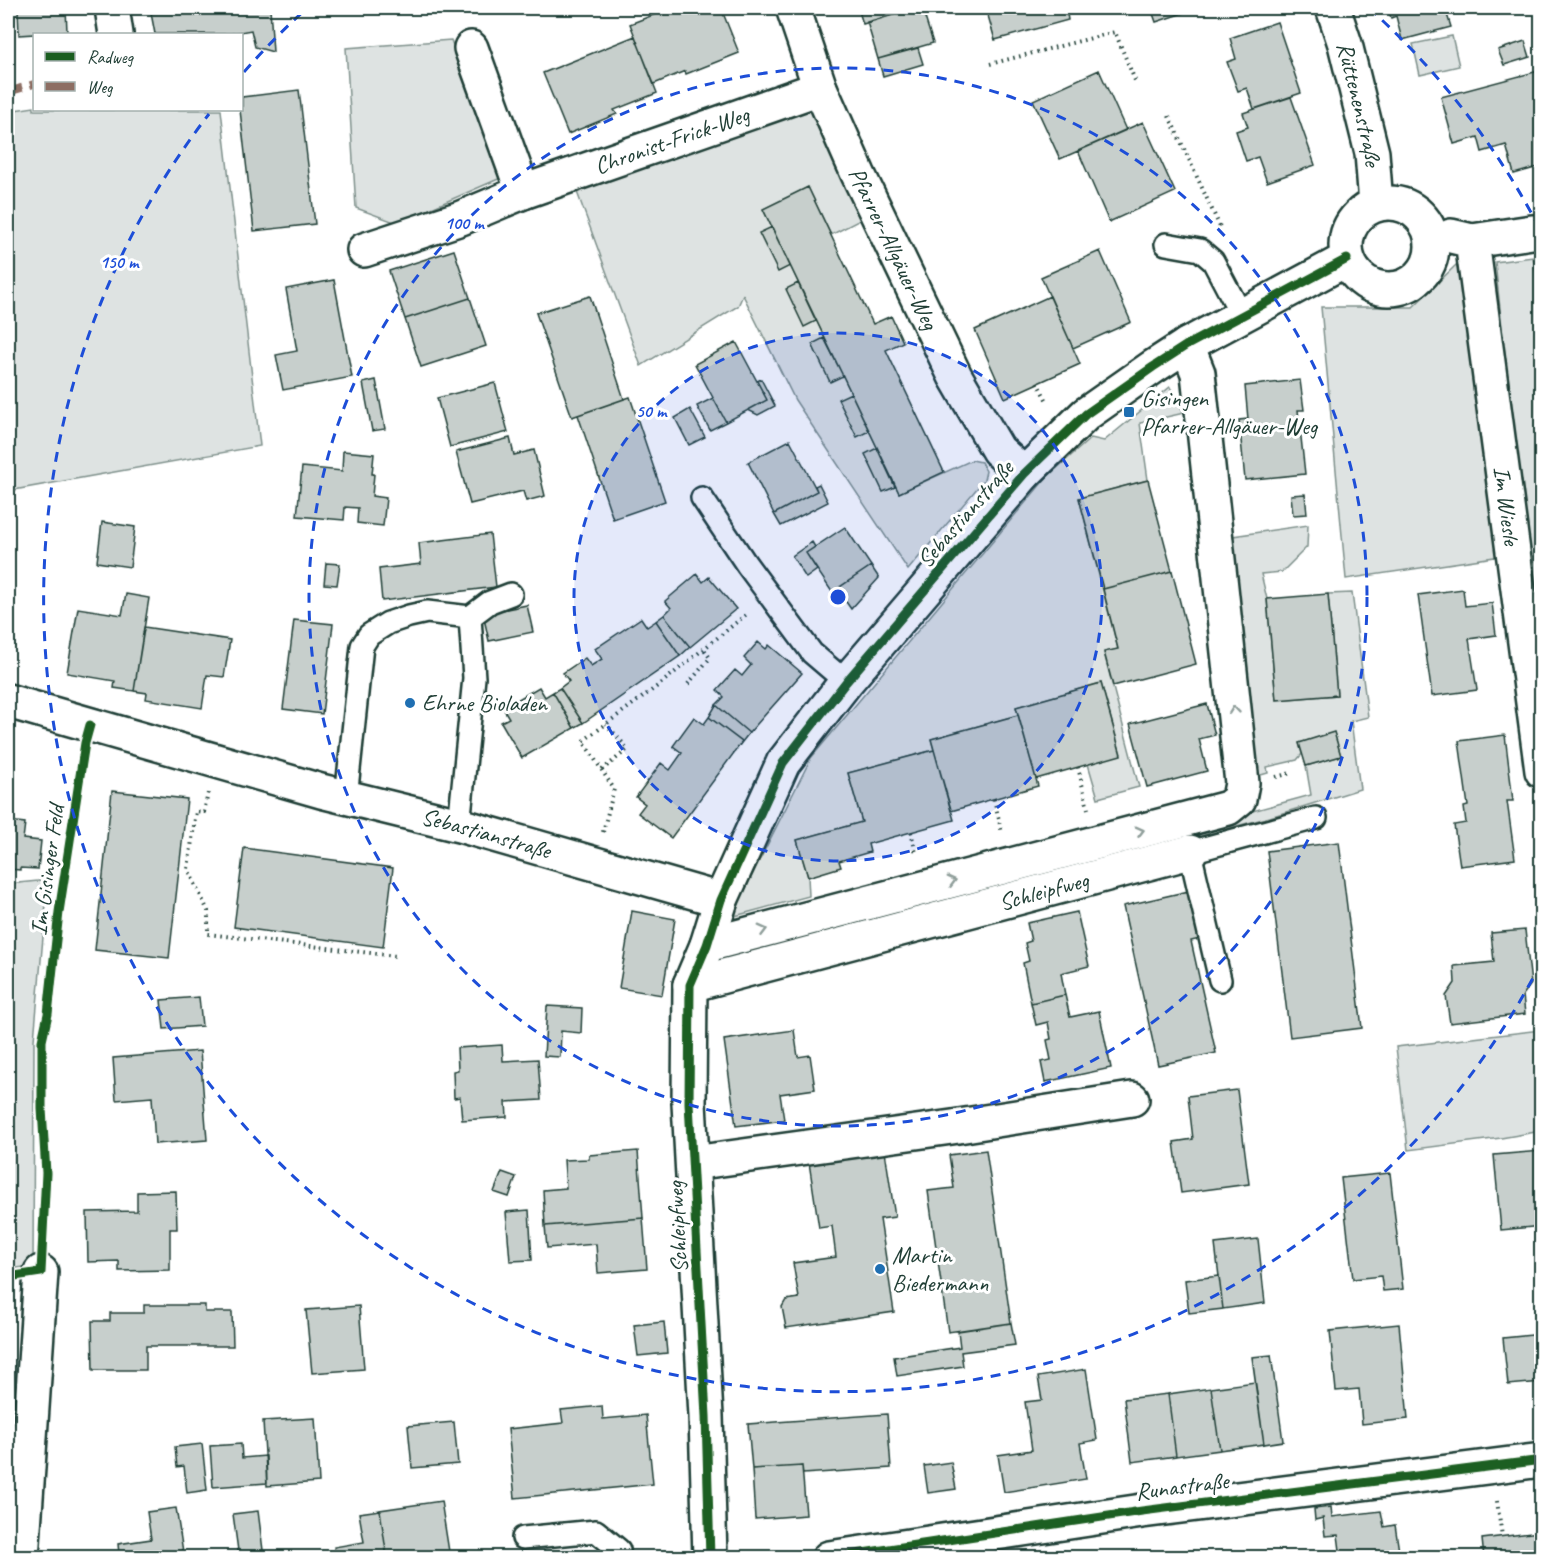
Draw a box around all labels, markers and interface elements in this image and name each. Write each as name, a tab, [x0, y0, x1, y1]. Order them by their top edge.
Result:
legend	[33, 33, 243, 111]
street label: Rüttenenstraße	[1330, 39, 1388, 170]
text: Radweg	[87, 46, 135, 68]
text: Weg	[87, 76, 114, 98]
street label: Chronist-Frick-Weg	[591, 99, 754, 181]
street label: Pfarrer-Allgäuer-Weg	[842, 162, 946, 336]
text: 100 m	[445, 212, 485, 234]
text: 150 m	[100, 251, 140, 273]
place label: Gisingen Pfarrer-Allgäuer-Weg	[1141, 383, 1319, 441]
text: 50 m	[636, 400, 668, 422]
marker: Gisingen Pfarrer-Allgäuer-Weg	[1122, 405, 1136, 419]
street label: Sebastianstraße	[910, 452, 1021, 574]
street label: Im Wiesle	[1487, 464, 1527, 549]
centre of rings	[828, 587, 848, 607]
place label: Ehrne Bioladen	[422, 688, 548, 718]
marker: Ehrne Bioladen	[403, 696, 417, 710]
one-way arrow	[1228, 705, 1241, 714]
street label: Im Gisinger Feld	[23, 799, 71, 937]
street label: Sebastianstraße	[418, 801, 556, 866]
one-way arrow	[1135, 826, 1145, 838]
street label: Schleipfweg	[995, 864, 1093, 917]
one-way arrow	[947, 875, 957, 888]
one-way arrow	[757, 925, 768, 937]
street label: Schleipfweg	[660, 1179, 694, 1274]
place label: Martin Biedermann	[892, 1240, 989, 1298]
marker: Martin Biedermann	[873, 1262, 887, 1276]
street label: Runastraße	[1134, 1465, 1232, 1507]

